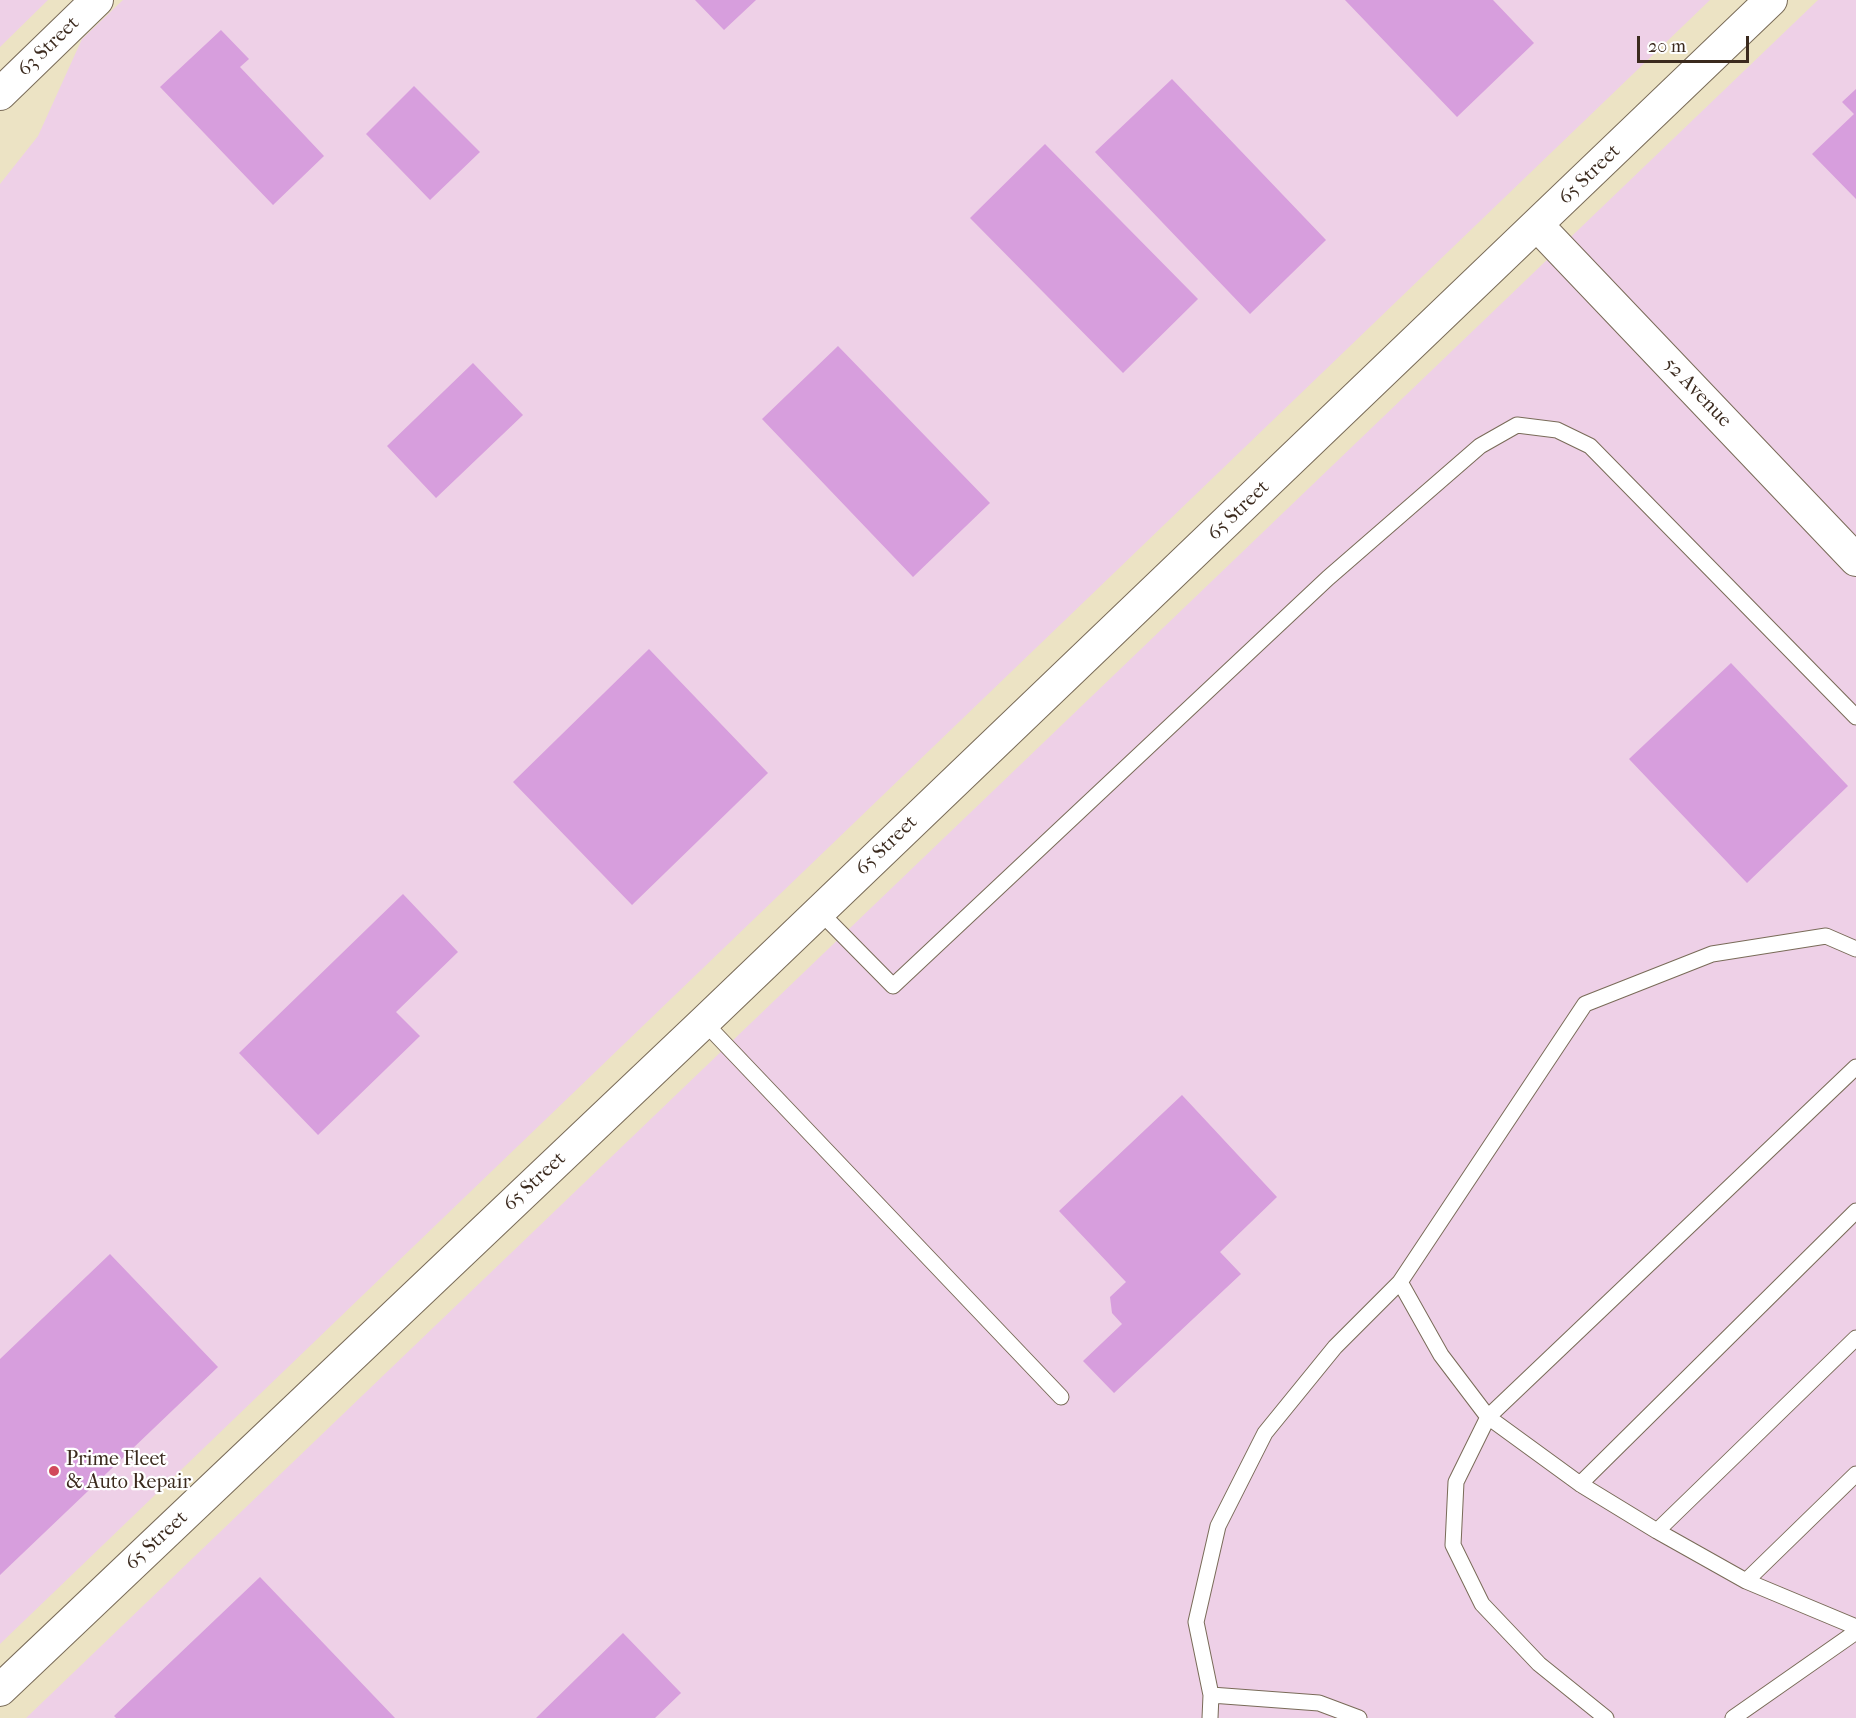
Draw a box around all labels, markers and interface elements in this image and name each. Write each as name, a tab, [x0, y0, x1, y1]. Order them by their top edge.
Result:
street label: 63 Street	[13, 12, 85, 82]
scale bar	[1640, 24, 1752, 62]
text: 20 m	[1648, 36, 1686, 57]
street label: 65 Street	[1554, 140, 1626, 210]
street label: 52 Avenue	[1658, 353, 1736, 433]
street label: 65 Street	[1203, 476, 1275, 546]
street label: 65 Street	[851, 811, 923, 881]
street label: 65 Street	[499, 1147, 571, 1217]
place label: Prime Fleet & Auto Repair	[66, 1448, 191, 1495]
marker: Prime Fleet & Auto Repair	[47, 1464, 61, 1478]
street label: 65 Street	[121, 1506, 193, 1576]

